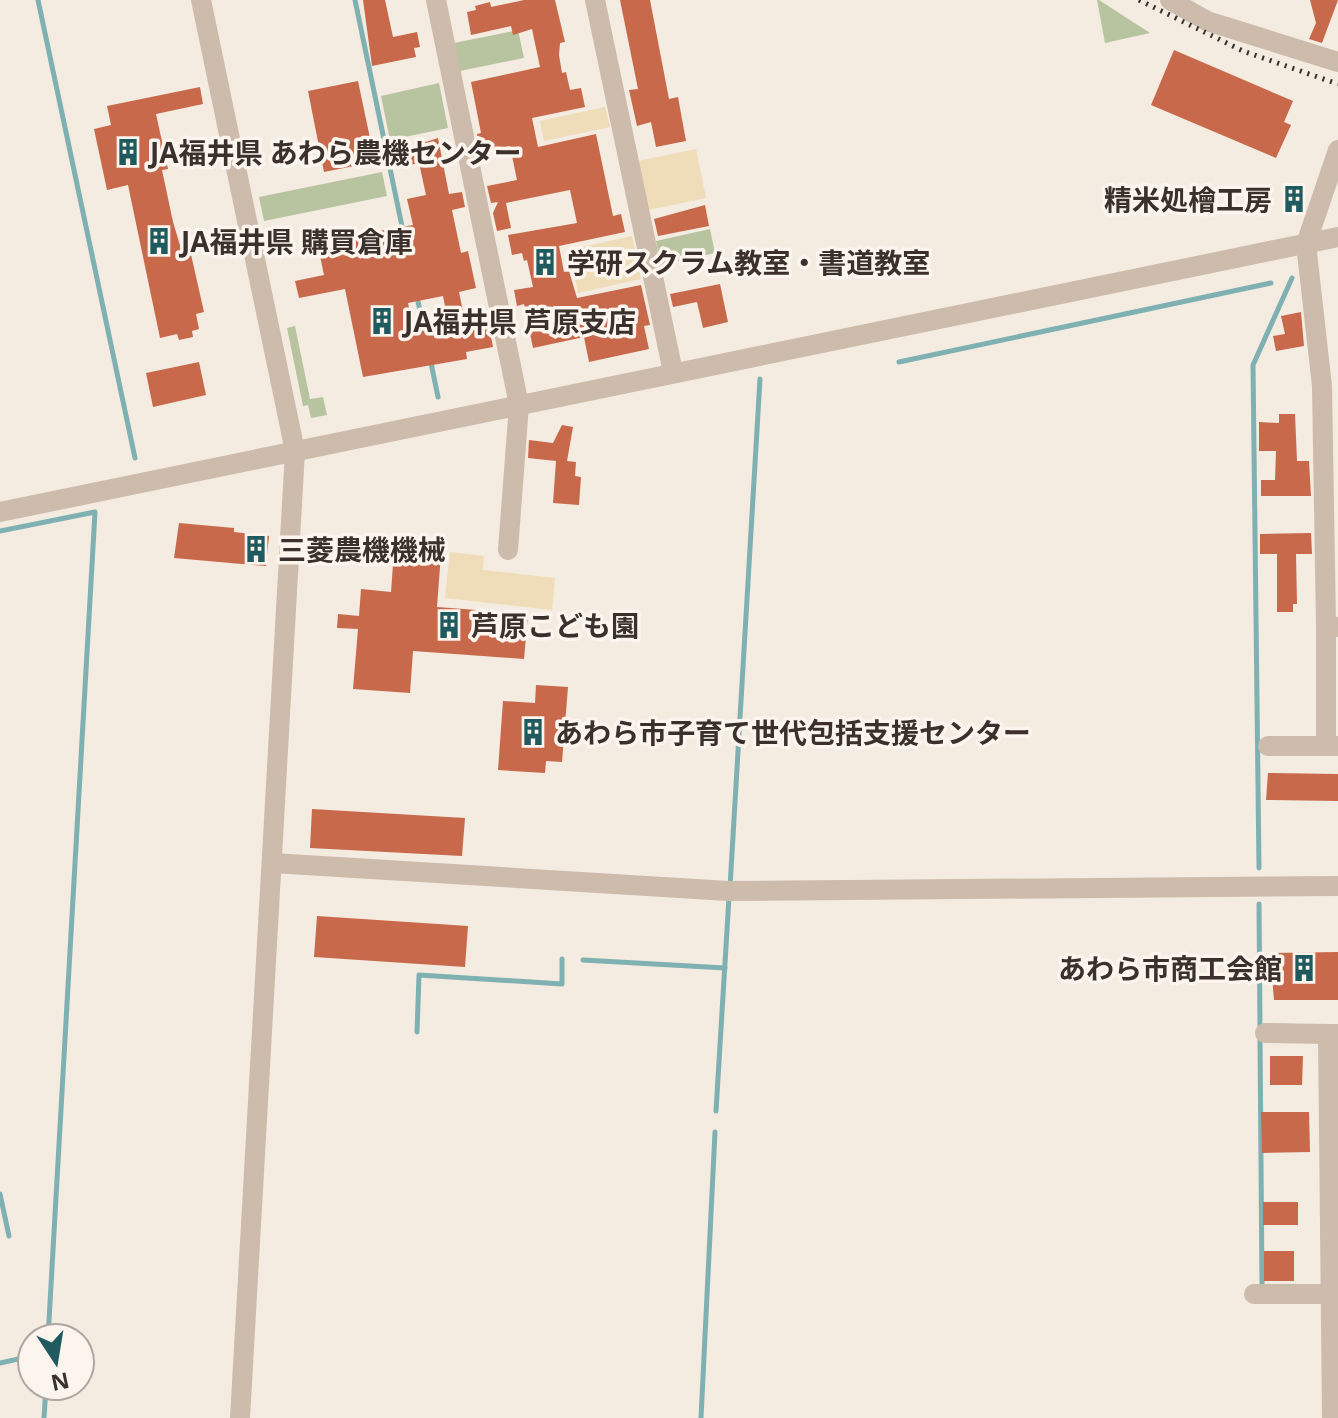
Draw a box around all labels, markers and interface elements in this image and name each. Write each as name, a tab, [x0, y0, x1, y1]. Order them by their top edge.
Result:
place label: JA福井県 あわら農機センター	[147, 133, 522, 171]
building icon: JA福井県 あわら農機センター	[113, 137, 143, 167]
place label: 精米処檜工房	[1104, 180, 1272, 218]
building icon: 精米処檜工房	[1279, 184, 1309, 214]
place label: JA福井県 購買倉庫	[178, 222, 413, 260]
building icon: JA福井県 購買倉庫	[144, 226, 174, 256]
place label: 学研スクラム教室・書道教室	[567, 243, 930, 281]
building icon: 学研スクラム教室・書道教室	[530, 247, 560, 277]
place label: JA福井県 芦原支店	[401, 302, 636, 340]
building icon: JA福井県 芦原支店	[367, 306, 397, 336]
place label: 三菱農機機械	[278, 530, 446, 568]
building icon: 三菱農機機械	[241, 534, 271, 564]
place label: 芦原こども園	[471, 606, 639, 644]
building icon: 芦原こども園	[434, 610, 464, 640]
place label: あわら市子育て世代包括支援センター	[555, 713, 1031, 751]
building icon: あわら市子育て世代包括支援センター	[518, 717, 548, 747]
place label: あわら市商工会館	[1058, 949, 1282, 987]
building icon: あわら市商工会館	[1289, 953, 1319, 983]
north arrow	[16, 1322, 96, 1402]
text: N	[48, 1366, 72, 1399]

